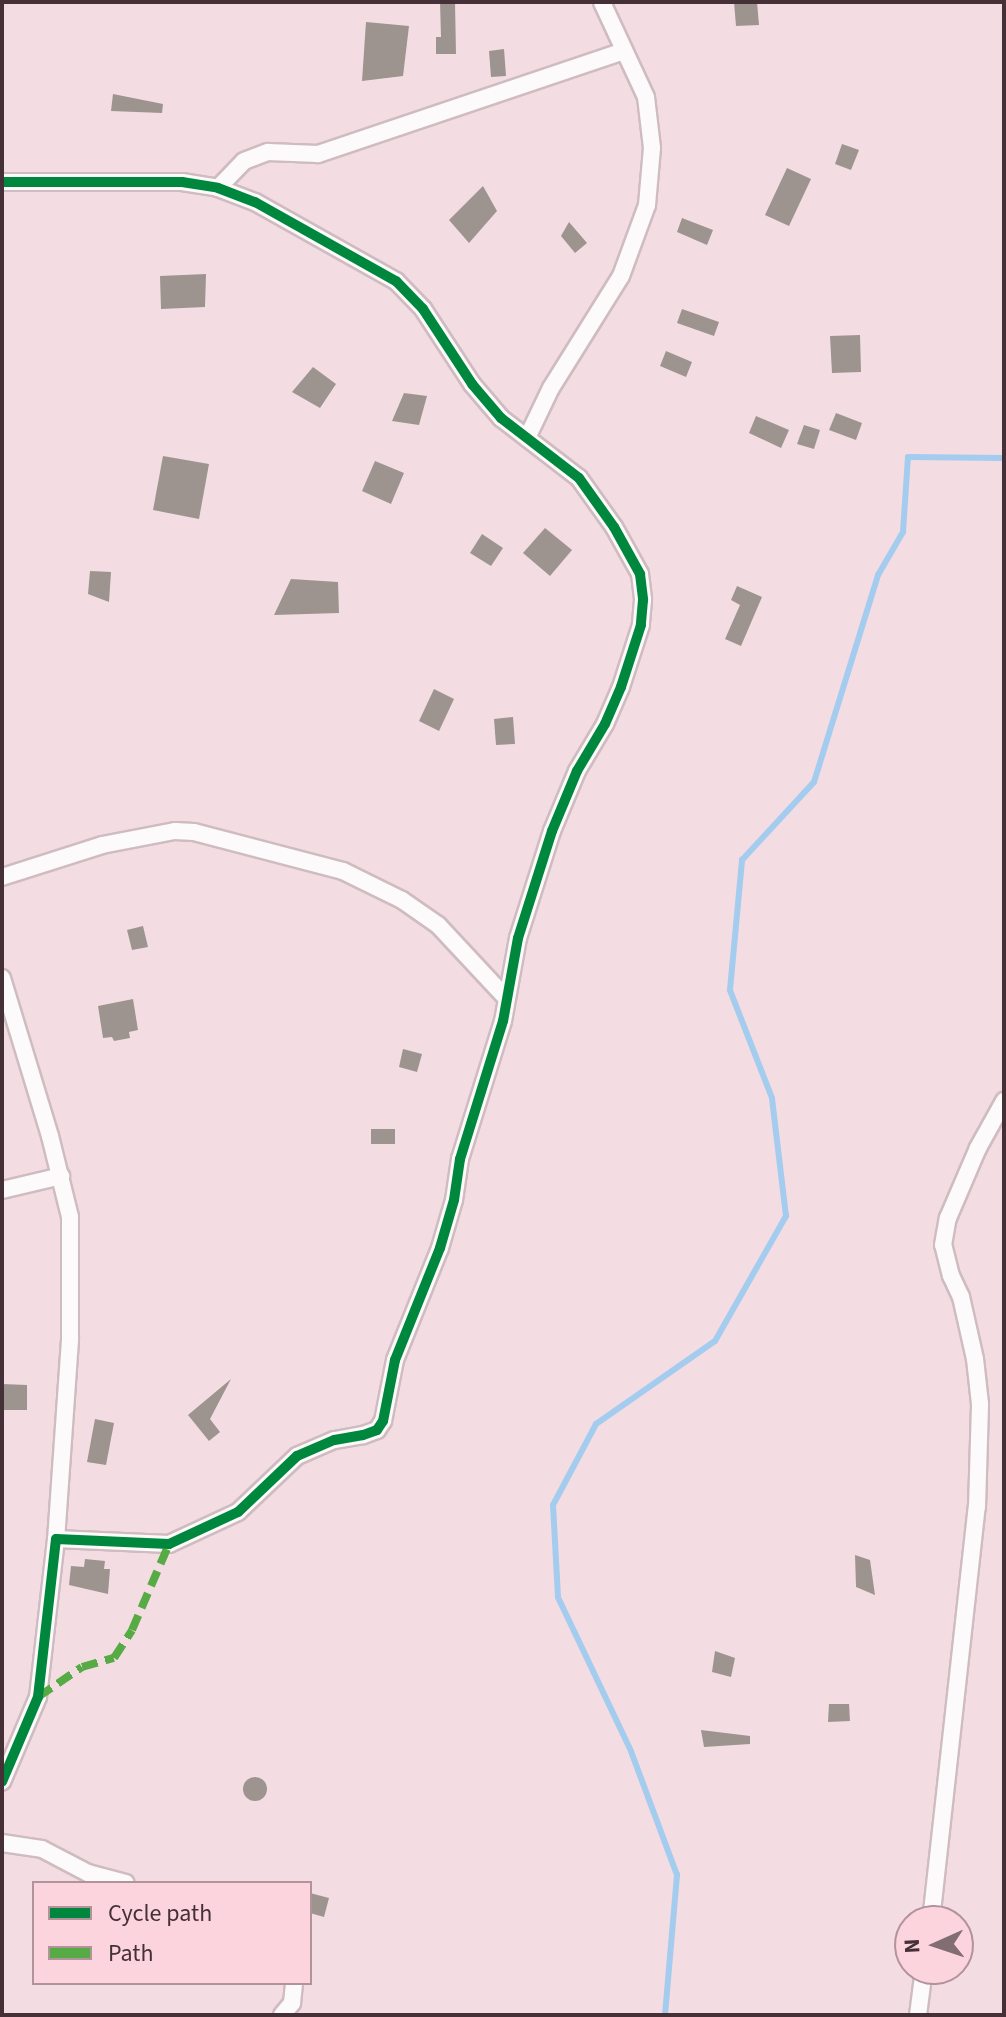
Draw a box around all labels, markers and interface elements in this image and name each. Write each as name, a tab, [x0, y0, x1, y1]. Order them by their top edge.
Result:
legend	[32, 1881, 312, 1985]
text: Cycle path	[108, 1896, 212, 1931]
north arrow	[894, 1905, 974, 1985]
text: Path	[108, 1936, 154, 1971]
text: N	[896, 1938, 928, 1954]

